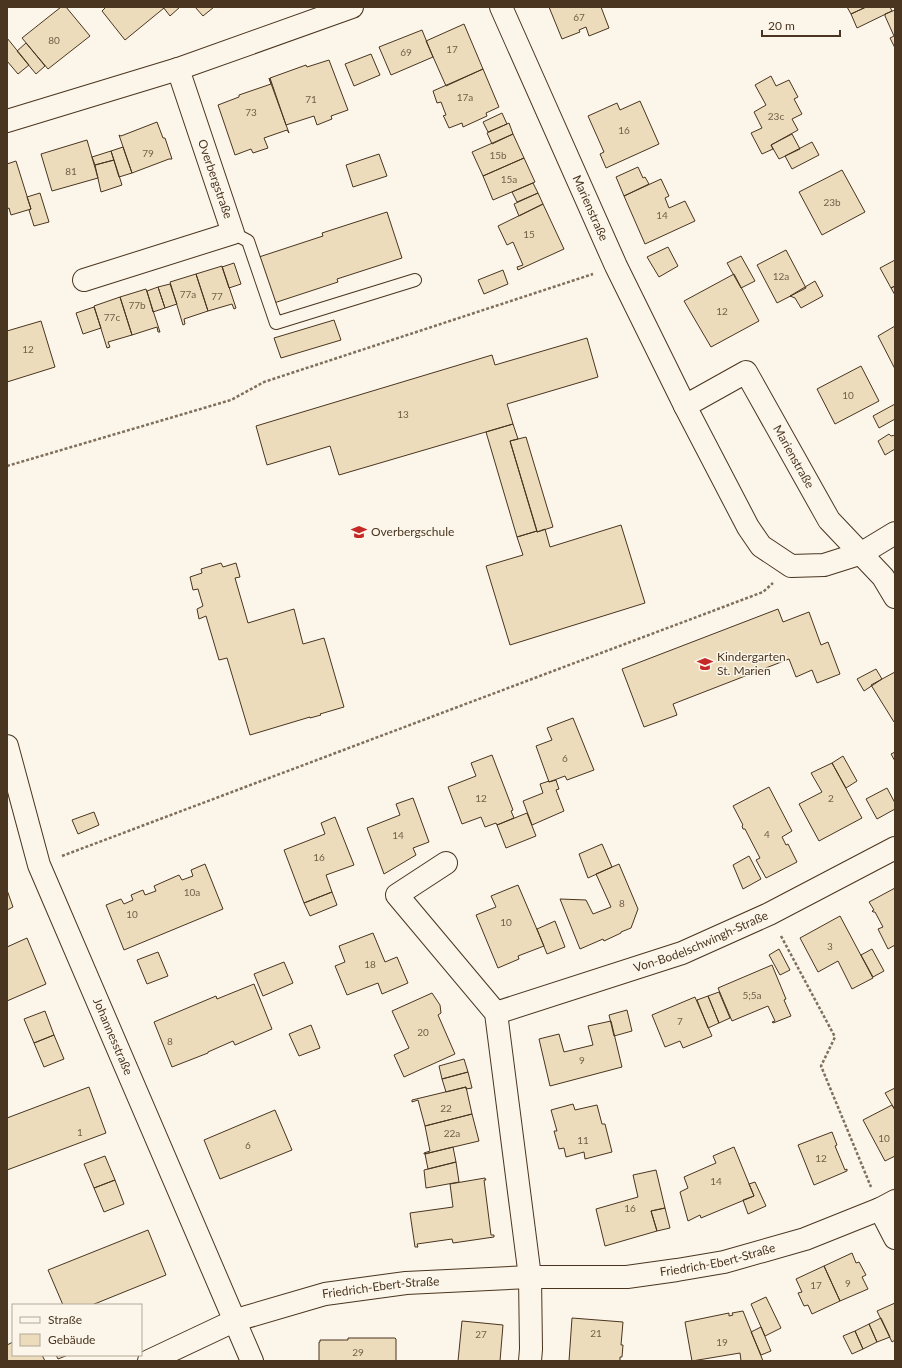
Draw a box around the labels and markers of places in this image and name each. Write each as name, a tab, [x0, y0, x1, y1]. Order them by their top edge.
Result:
school or university icon: Overbergschule	[350, 523, 368, 541]
place label: Overbergschule	[371, 524, 454, 539]
place label: Kindergarten St. Marien	[717, 649, 786, 678]
school or university icon: Kindergarten St. Marien	[696, 655, 714, 673]

